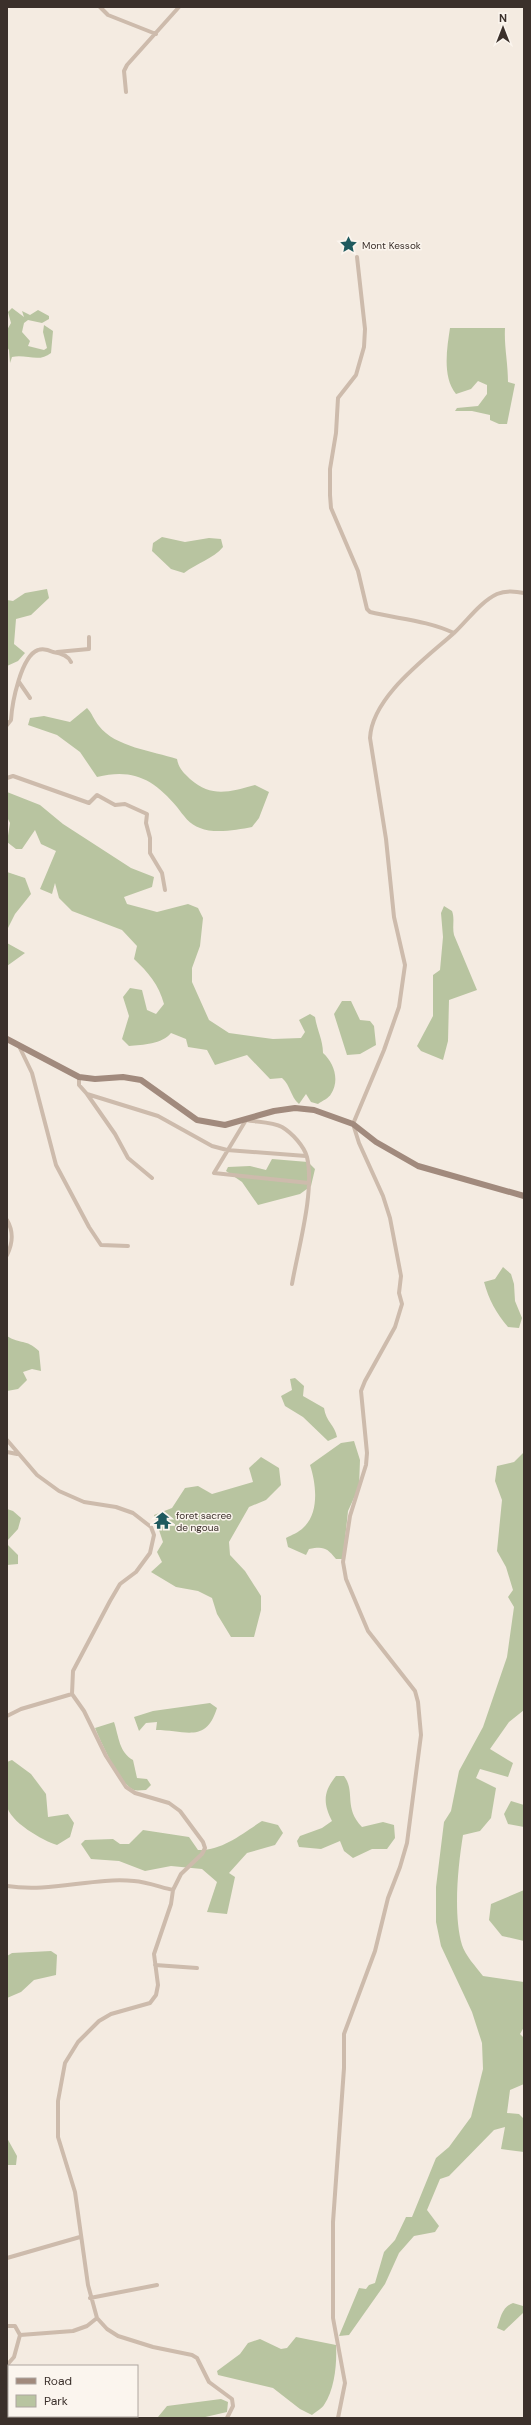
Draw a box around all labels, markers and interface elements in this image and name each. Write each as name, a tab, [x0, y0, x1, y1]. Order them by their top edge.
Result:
north arrow	[483, 8, 523, 48]
text: N	[499, 11, 507, 25]
place icon: Mont Kessok	[339, 235, 359, 255]
place label: Mont Kessok	[362, 239, 421, 252]
place label: foret sacree de ngoua	[176, 1509, 232, 1534]
temple icon: foret sacree de ngoua	[153, 1511, 173, 1531]
legend	[8, 2365, 138, 2417]
text: Road	[44, 2373, 72, 2389]
text: Park	[44, 2393, 68, 2409]

